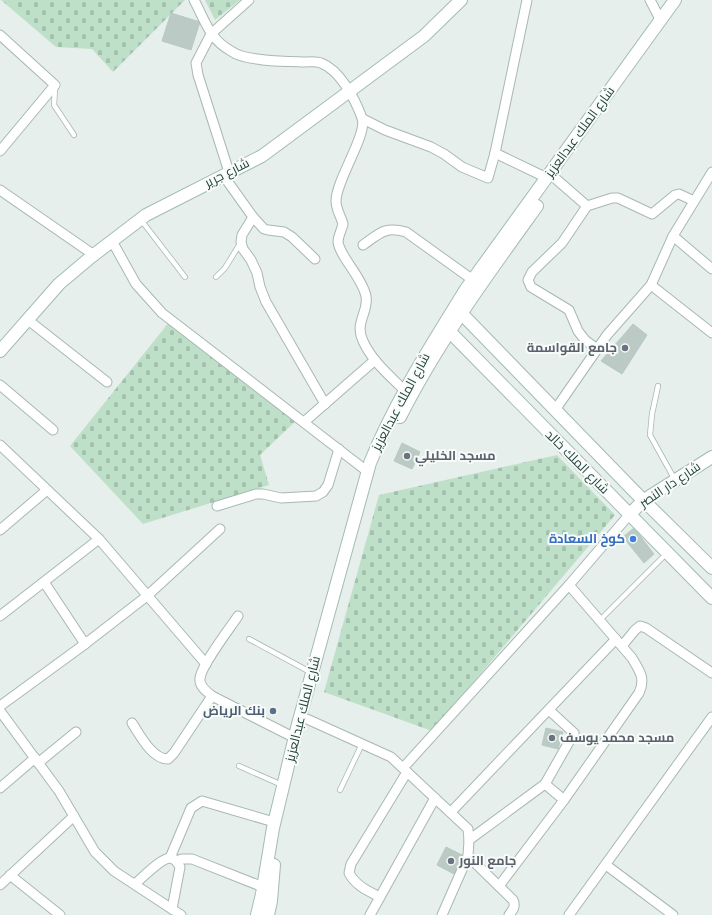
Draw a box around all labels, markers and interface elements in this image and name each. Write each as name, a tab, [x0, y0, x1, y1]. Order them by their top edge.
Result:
street label: شارع الملك عبدالعزيز	[541, 83, 618, 181]
street label: شارع جرير	[201, 155, 252, 191]
place label: جامع القواسمة	[527, 340, 617, 356]
marker: جامع القواسمة	[620, 343, 630, 353]
street label: شارع الملك عبدالعزيز	[368, 350, 434, 455]
street label: شارع الملك خالد	[542, 427, 612, 497]
place label: مسجد الخليلي	[415, 448, 496, 467]
marker: مسجد الخليلي	[402, 451, 412, 461]
street label: شارع دار النصر	[635, 459, 704, 512]
place label: كوخ السعادة	[549, 531, 625, 547]
marker: كوخ السعادة	[628, 534, 638, 544]
street label: شارع الملك عبدالعزيز	[282, 654, 324, 765]
place label: بنك الرياض	[203, 703, 265, 719]
marker: بنك الرياض	[268, 706, 278, 716]
place label: مسجد محمد يوسف	[560, 730, 674, 746]
marker: مسجد محمد يوسف	[547, 733, 557, 743]
place label: جامع النور	[458, 853, 516, 869]
marker: جامع النور	[446, 856, 456, 866]

